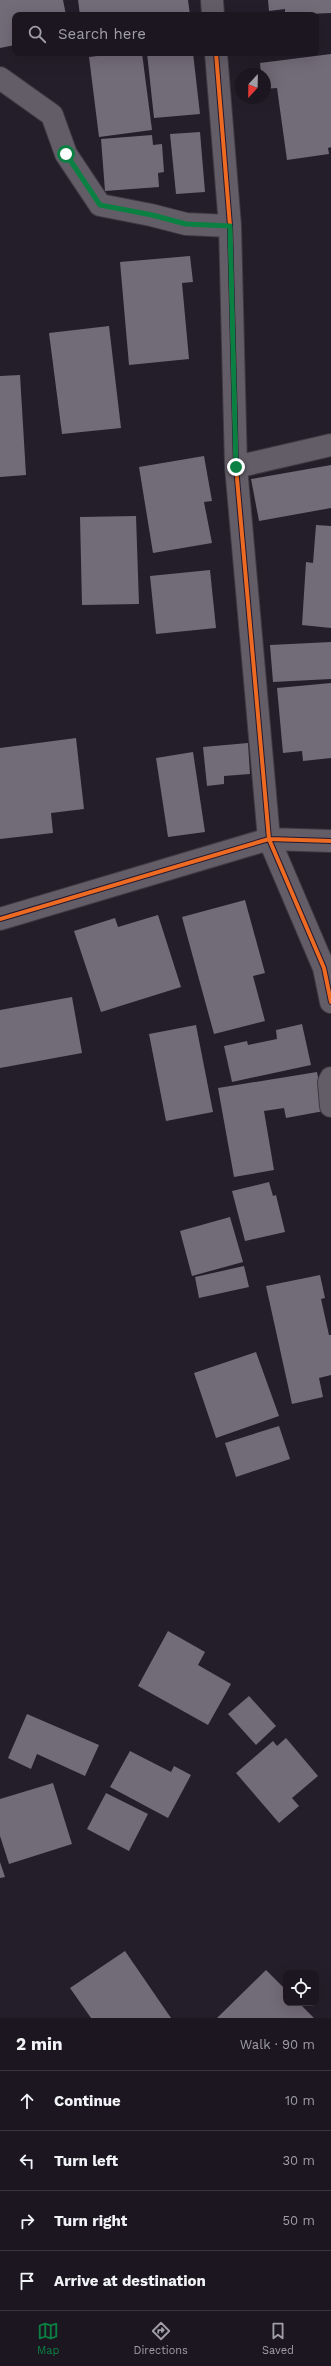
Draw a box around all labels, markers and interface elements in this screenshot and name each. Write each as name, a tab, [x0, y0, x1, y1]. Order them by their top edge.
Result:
search box	[12, 12, 319, 56]
icon: search	[26, 23, 48, 45]
text: Search here	[58, 25, 146, 43]
north arrow	[235, 68, 271, 104]
route start	[57, 145, 75, 163]
route end	[227, 458, 245, 476]
map controls	[283, 1970, 319, 2006]
button: locate	[283, 1970, 319, 2006]
text: 2 min	[16, 2034, 62, 2054]
text: Walk · 90 m	[240, 2037, 315, 2052]
icon: ahead	[16, 2090, 38, 2112]
text: Continue	[54, 2092, 121, 2110]
text: 10 m	[285, 2093, 315, 2108]
icon: left	[16, 2150, 38, 2172]
text: Turn left	[54, 2152, 118, 2170]
text: 30 m	[283, 2153, 315, 2168]
icon: right	[16, 2210, 38, 2232]
text: Turn right	[54, 2212, 127, 2230]
text: 50 m	[283, 2213, 315, 2228]
icon: arrive	[16, 2270, 38, 2292]
text: Arrive at destination	[54, 2272, 206, 2290]
tab: Map	[37, 2320, 59, 2357]
tab: Directions	[134, 2320, 188, 2357]
tab: Saved	[262, 2320, 294, 2357]

